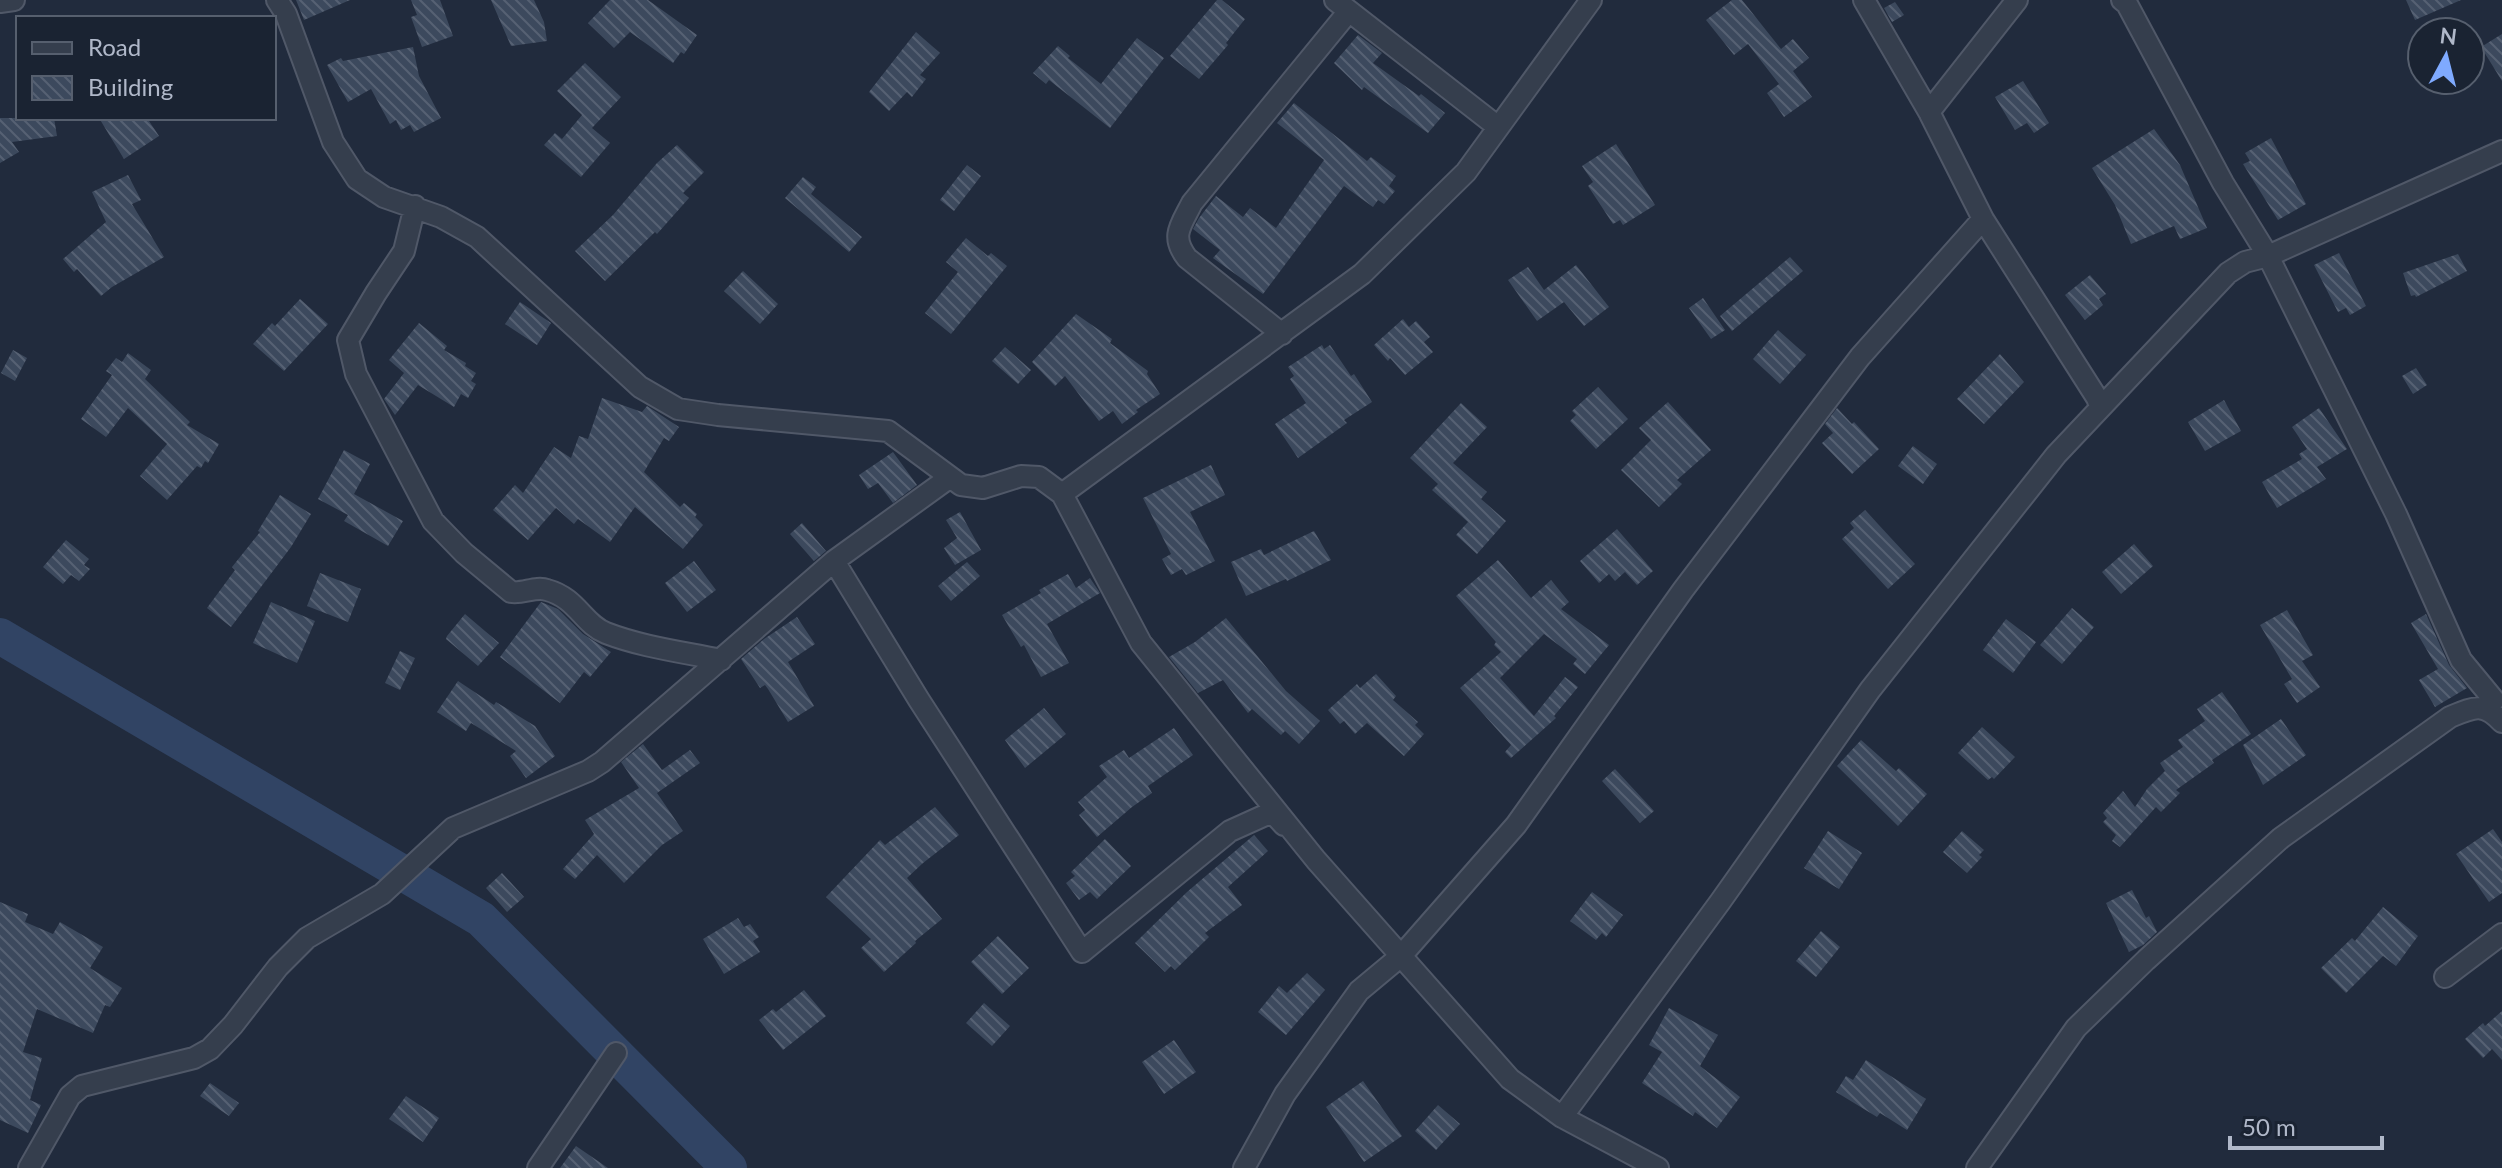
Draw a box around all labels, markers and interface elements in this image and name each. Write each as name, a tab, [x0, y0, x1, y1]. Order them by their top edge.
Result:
legend	[16, 16, 276, 120]
north arrow	[2406, 16, 2486, 96]
text: N	[2438, 21, 2459, 50]
text: Road	[88, 32, 141, 61]
text: Building	[88, 72, 173, 101]
scale bar	[2230, 1100, 2382, 1150]
text: 50 m	[2242, 1112, 2296, 1141]

